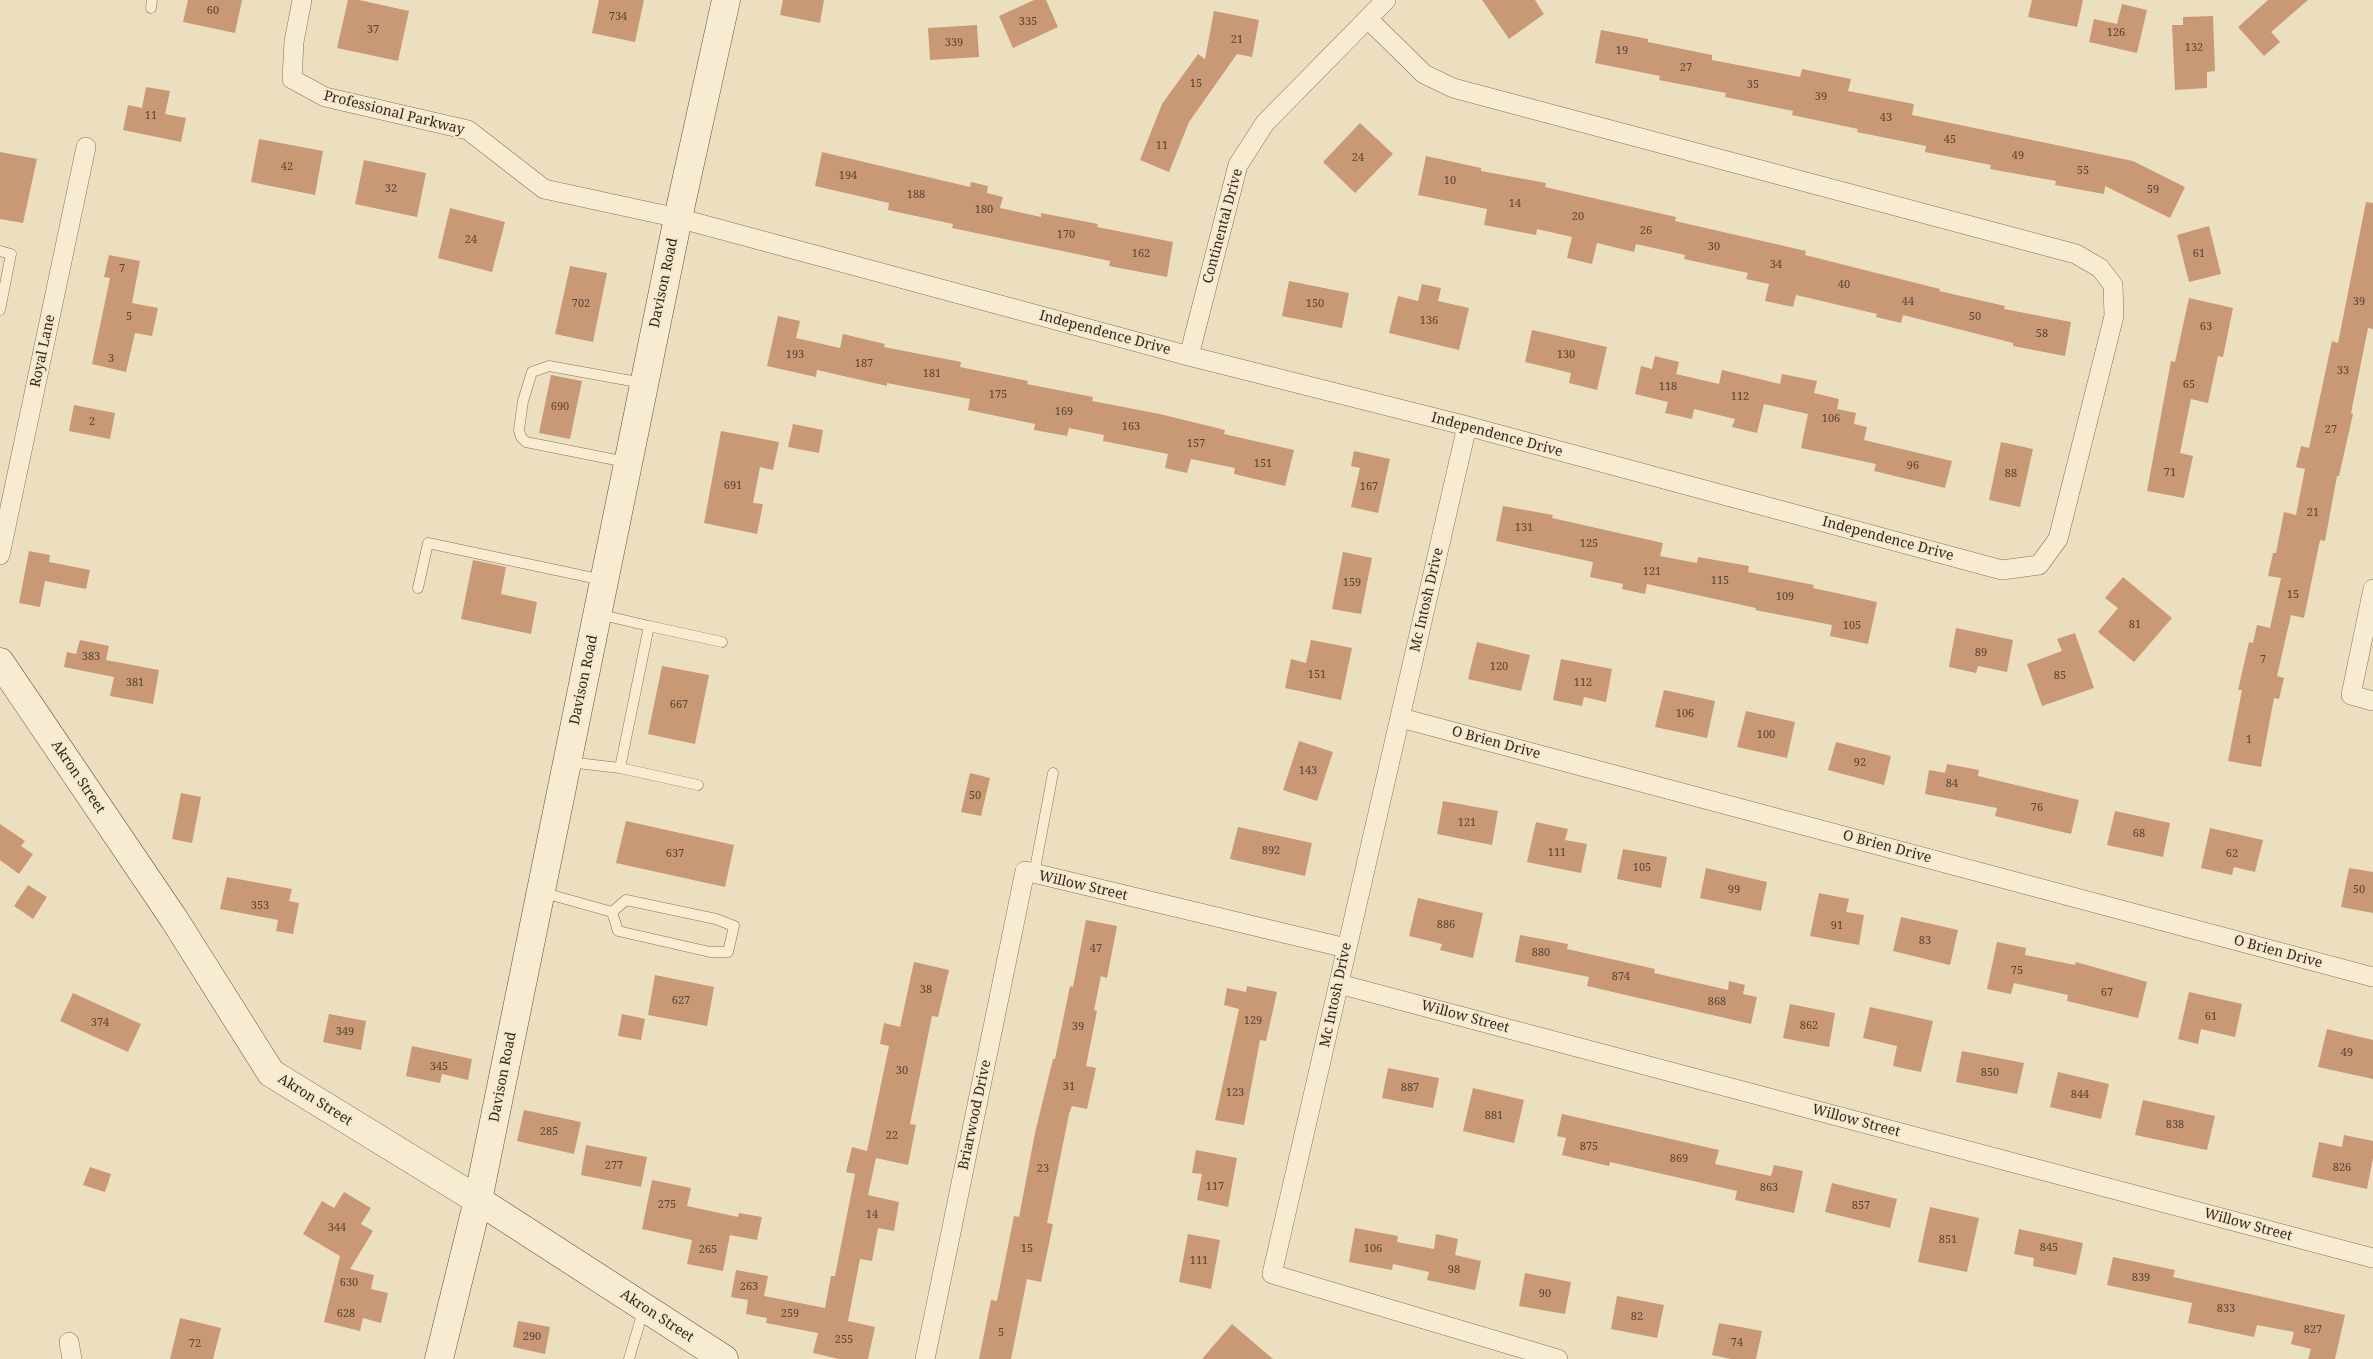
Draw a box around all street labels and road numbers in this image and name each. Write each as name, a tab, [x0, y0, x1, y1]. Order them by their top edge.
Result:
street label: Professional Parkway	[322, 87, 466, 139]
street label: Continental Drive	[1200, 167, 1246, 285]
street label: Davison Road	[646, 237, 682, 329]
street label: Independence Drive	[1037, 307, 1173, 359]
street label: Royal Lane	[27, 313, 59, 389]
street label: Independence Drive	[1429, 409, 1565, 461]
street label: Independence Drive	[1820, 513, 1956, 565]
street label: Mc Intosh Drive	[1407, 546, 1447, 654]
street label: Davison Road	[566, 634, 602, 726]
street label: O Brien Drive	[1450, 723, 1542, 763]
street label: Akron Street	[47, 737, 109, 817]
street label: O Brien Drive	[1841, 827, 1933, 867]
street label: Willow Street	[1037, 868, 1129, 904]
street label: O Brien Drive	[2232, 932, 2324, 972]
street label: Mc Intosh Drive	[1317, 941, 1355, 1049]
street label: Willow Street	[1419, 997, 1511, 1037]
street label: Davison Road	[486, 1031, 520, 1123]
street label: Briarwood Drive	[955, 1058, 995, 1172]
street label: Akron Street	[275, 1071, 355, 1129]
street label: Willow Street	[1810, 1101, 1902, 1141]
street label: Willow Street	[2202, 1205, 2294, 1245]
street label: Akron Street	[617, 1286, 697, 1346]

